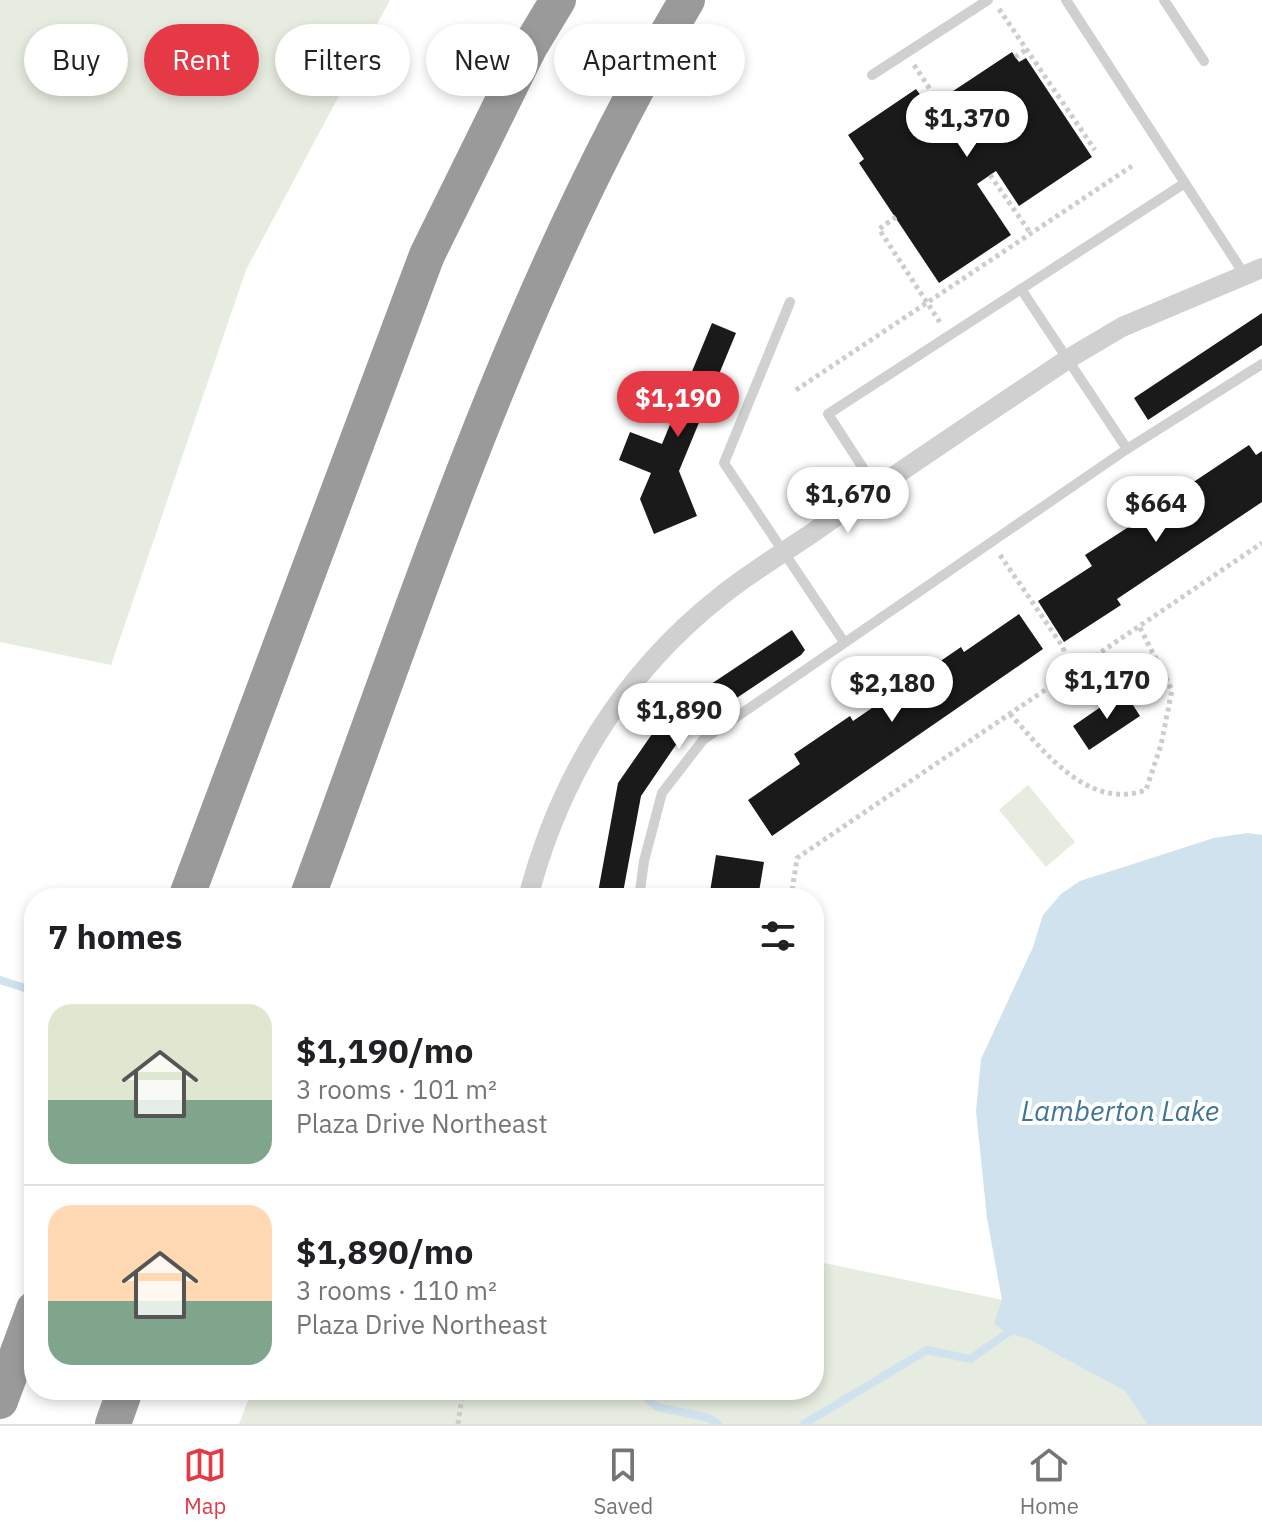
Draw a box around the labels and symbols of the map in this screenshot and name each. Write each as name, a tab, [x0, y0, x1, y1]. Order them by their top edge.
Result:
pin: $1,370	[902, 91, 1032, 159]
pin: $1,190	[613, 371, 743, 439]
pin: $1,670	[783, 467, 913, 535]
pin: $664	[1109, 476, 1203, 544]
pin: $1,170	[1042, 653, 1172, 721]
pin: $2,180	[827, 656, 957, 724]
pin: $1,890	[614, 683, 744, 751]
water label: Lamberton Lake	[1021, 1092, 1219, 1129]

